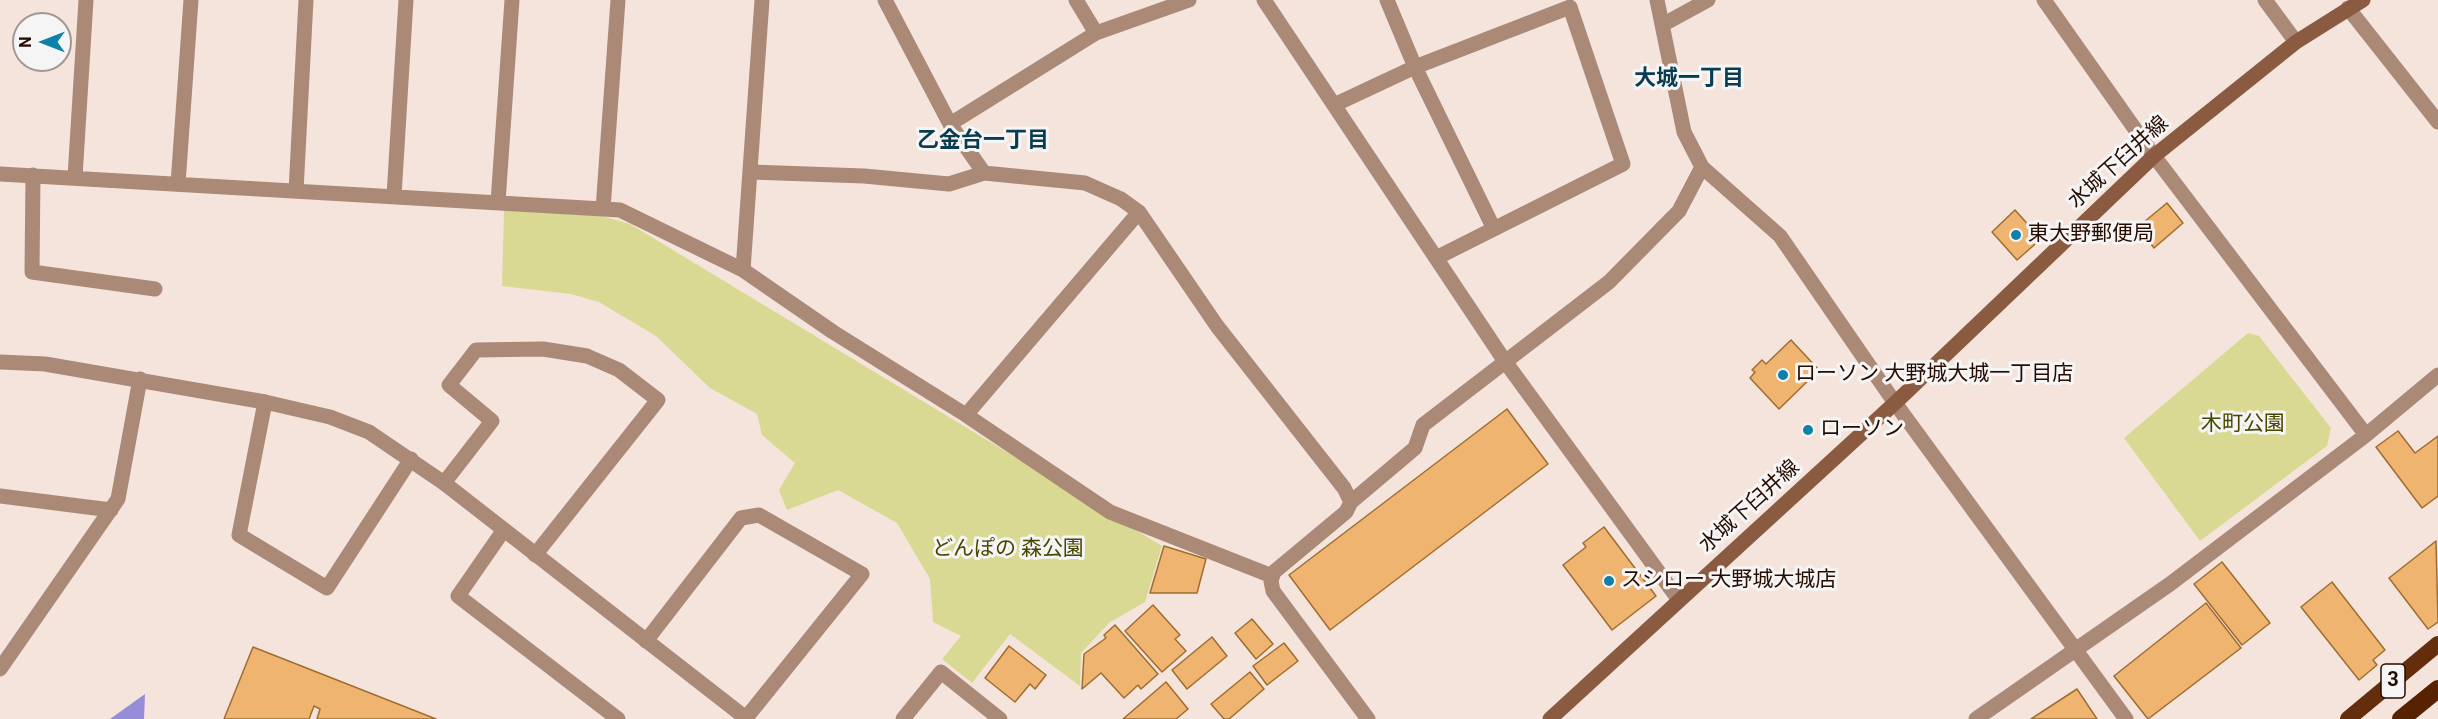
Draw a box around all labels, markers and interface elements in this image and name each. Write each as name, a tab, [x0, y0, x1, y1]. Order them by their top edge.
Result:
north arrow	[12, 12, 72, 72]
text: N	[16, 36, 35, 48]
district label: 大城一丁目	[1634, 66, 1744, 92]
street label: 水城下臼井線	[2064, 111, 2174, 215]
district label: 乙金台一丁目	[917, 128, 1049, 154]
place label: 東大野郵便局	[2028, 222, 2154, 248]
marker: 東大野郵便局	[2009, 228, 2023, 242]
place label: ローソン 大野城大城一丁目店	[1795, 362, 2073, 388]
marker: ローソン 大野城大城一丁目店	[1776, 368, 1790, 382]
park label: 木町公園	[2201, 412, 2285, 438]
place label: ローソン	[1820, 417, 1904, 443]
marker: ローソン	[1801, 423, 1815, 437]
street label: 水城下臼井線	[1695, 455, 1805, 559]
park label: どんぽの 森公園	[932, 537, 1084, 563]
place label: スシロー 大野城大城店	[1621, 568, 1836, 594]
marker: スシロー 大野城大城店	[1602, 574, 1616, 588]
road number: 3	[2381, 664, 2405, 698]

